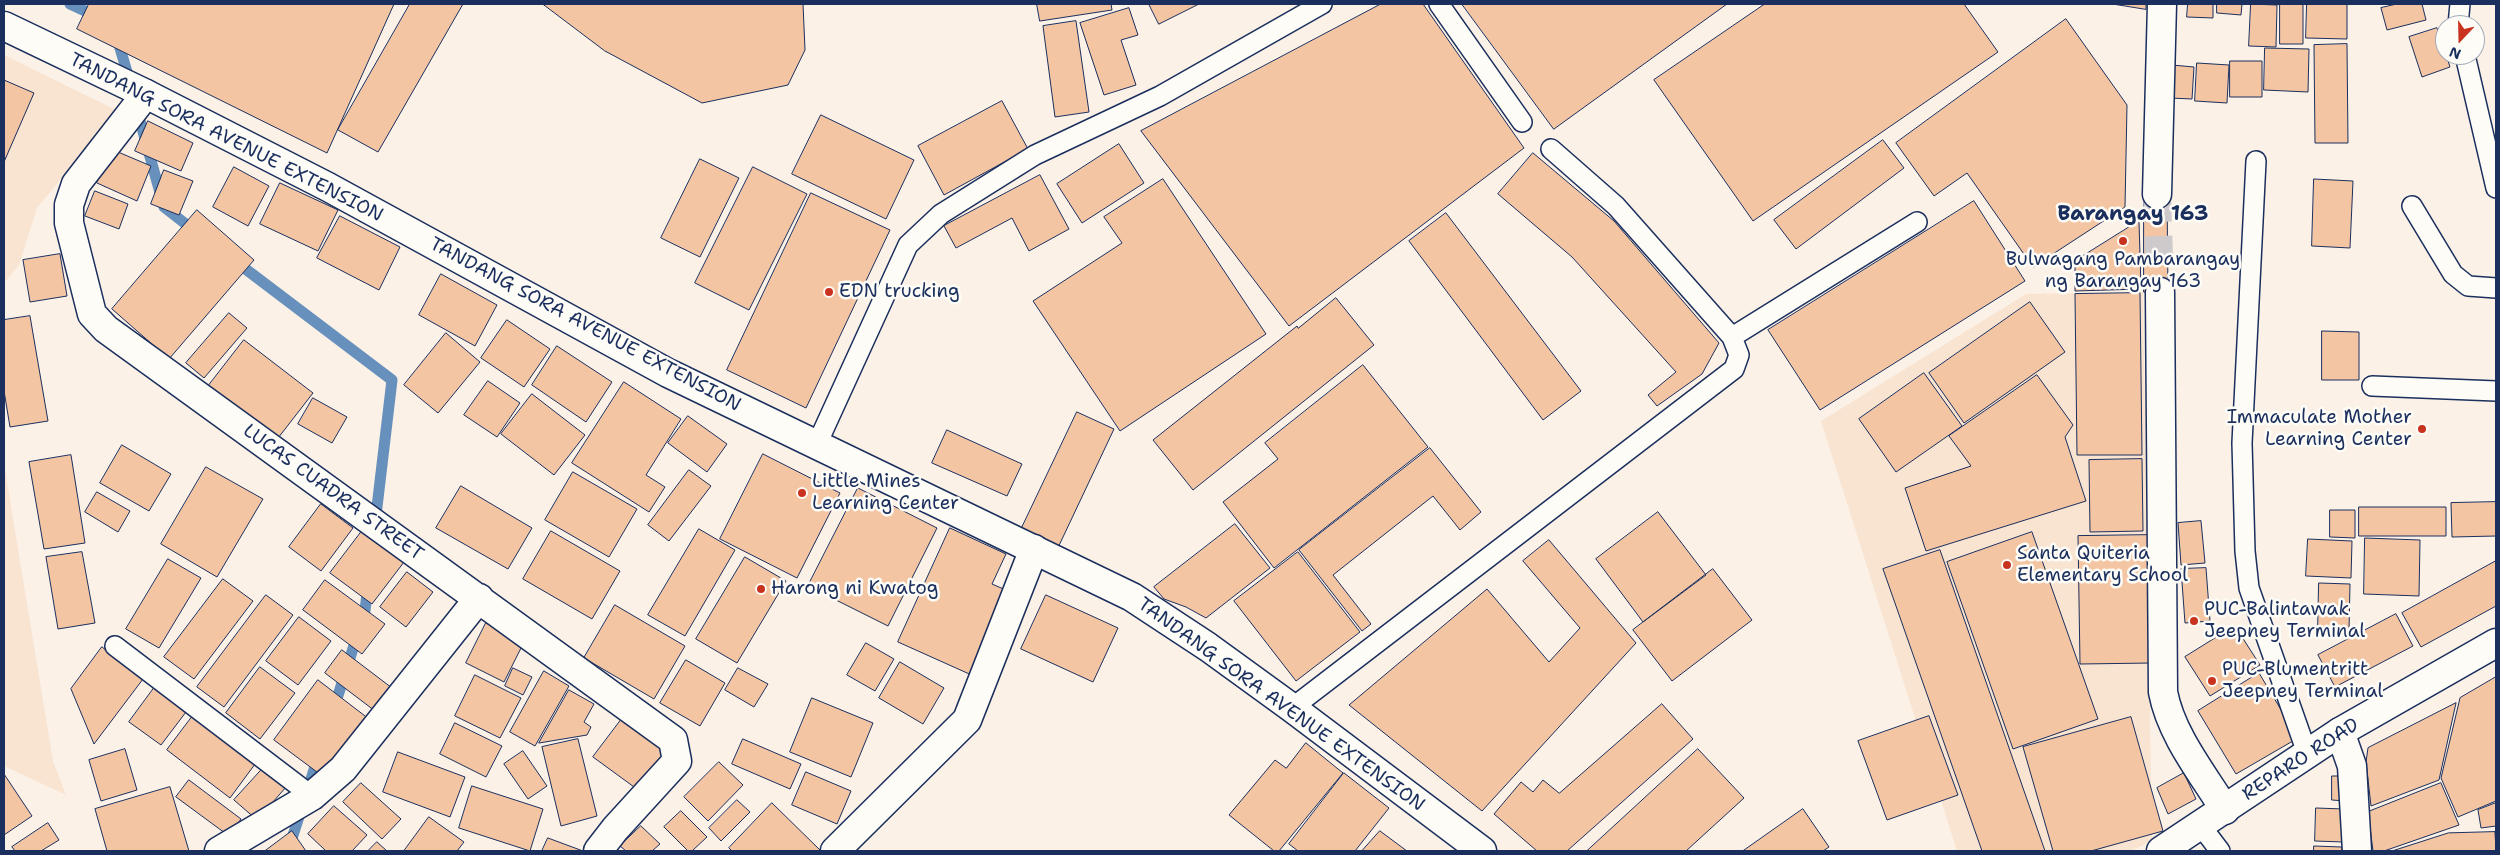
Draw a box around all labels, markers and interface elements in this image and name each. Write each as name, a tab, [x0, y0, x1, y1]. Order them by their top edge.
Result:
north arrow	[2435, 15, 2485, 65]
text: N	[2447, 43, 2463, 63]
street label: TANDANG SORA AVENUE EXTENSION	[65, 49, 387, 227]
district label: Barangay 163	[2057, 202, 2209, 228]
street label: TANDANG SORA AVENUE EXTENSION	[426, 233, 744, 417]
marker: Bulwagang Pambarangay ng Barangay 163	[2117, 235, 2129, 247]
place label: Bulwagang Pambarangay ng Barangay 163	[2006, 249, 2240, 293]
place label: EDN trucking	[839, 281, 960, 303]
marker: EDN trucking	[823, 286, 835, 298]
place label: Immaculate Mother Learning Center	[2227, 407, 2412, 451]
street label: LUCAS CUADRA STREET	[238, 420, 428, 566]
marker: Immaculate Mother Learning Center	[2416, 423, 2428, 435]
place label: Little Mines Learning Center	[812, 471, 959, 515]
marker: Little Mines Learning Center	[796, 487, 808, 499]
place label: Santa Quiteria Elementary School	[2017, 543, 2188, 587]
marker: Santa Quiteria Elementary School	[2001, 559, 2013, 571]
place label: Harong ni Kwatog	[771, 578, 938, 600]
marker: Harong ni Kwatog	[755, 583, 767, 595]
street label: TANDANG SORA AVENUE EXTENSION	[1133, 593, 1429, 817]
place label: PUC-Balintawak Jeepney Terminal	[2204, 599, 2365, 643]
marker: PUC-Balintawak Jeepney Terminal	[2188, 615, 2200, 627]
place label: PUC-Blumentritt Jeepney Terminal	[2222, 659, 2383, 703]
marker: PUC-Blumentritt Jeepney Terminal	[2206, 675, 2218, 687]
street label: REPARO ROAD	[2238, 714, 2364, 806]

